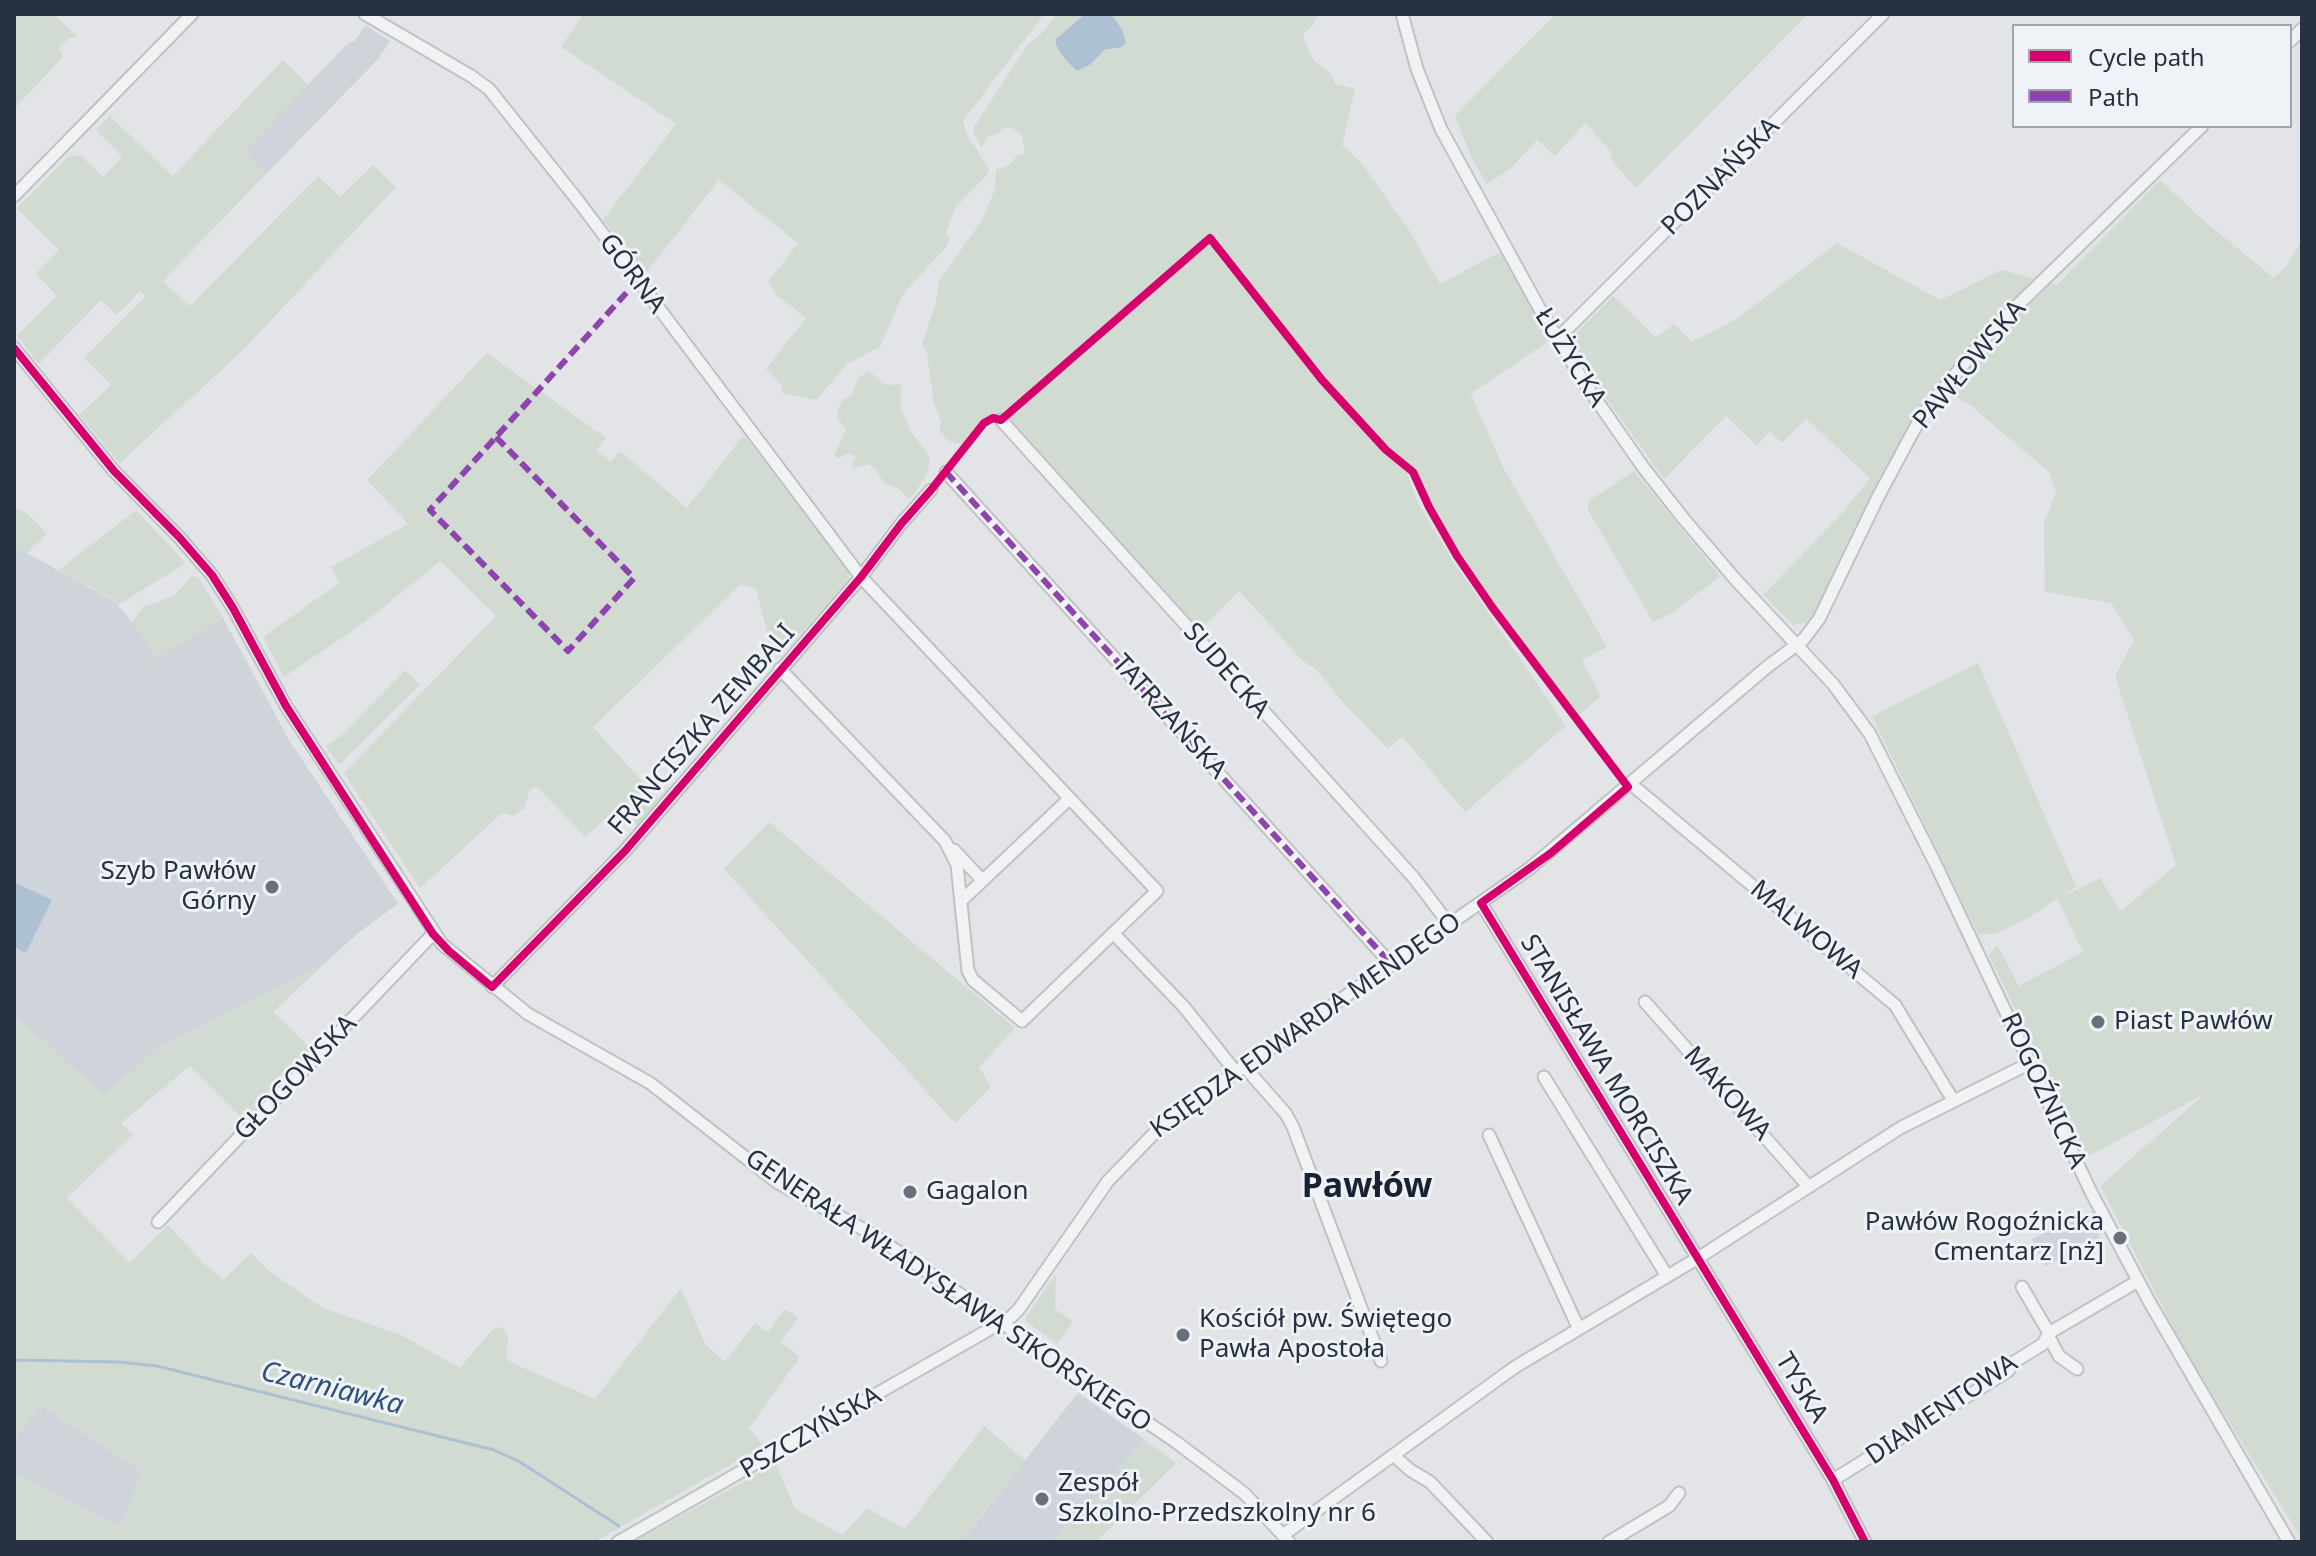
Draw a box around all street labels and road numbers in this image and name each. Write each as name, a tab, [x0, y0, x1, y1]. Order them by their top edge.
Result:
street label: POZNAŃSKA	[1656, 112, 1786, 242]
street label: GÓRNA	[592, 228, 672, 320]
street label: PAWŁOWSKA	[1907, 294, 2033, 436]
street label: ŁUŻYCKA	[1527, 303, 1613, 413]
street label: SUDECKA	[1176, 617, 1276, 725]
street label: FRANCISZKA ZEMBALI	[602, 618, 802, 842]
street label: TATRZAŃSKA	[1105, 648, 1233, 786]
street label: MALWOWA	[1743, 874, 1869, 986]
street label: KSIĘDZA EDWARDA MENDEGO	[1145, 907, 1467, 1145]
street label: STANISŁAWA MORCISZKA	[1513, 929, 1699, 1211]
street label: ROGOŹNICKA	[1993, 1008, 2093, 1174]
street label: GŁOGOWSKA	[228, 1009, 364, 1147]
street label: MAKOWA	[1677, 1041, 1777, 1147]
street label: GENERAŁA WŁADYSŁAWA SIKORSKIEGO	[739, 1143, 1157, 1439]
street label: TYSKA	[1768, 1347, 1834, 1429]
street label: DIAMENTOWA	[1860, 1348, 2024, 1472]
street label: PSZCZYŃSKA	[735, 1380, 887, 1486]

